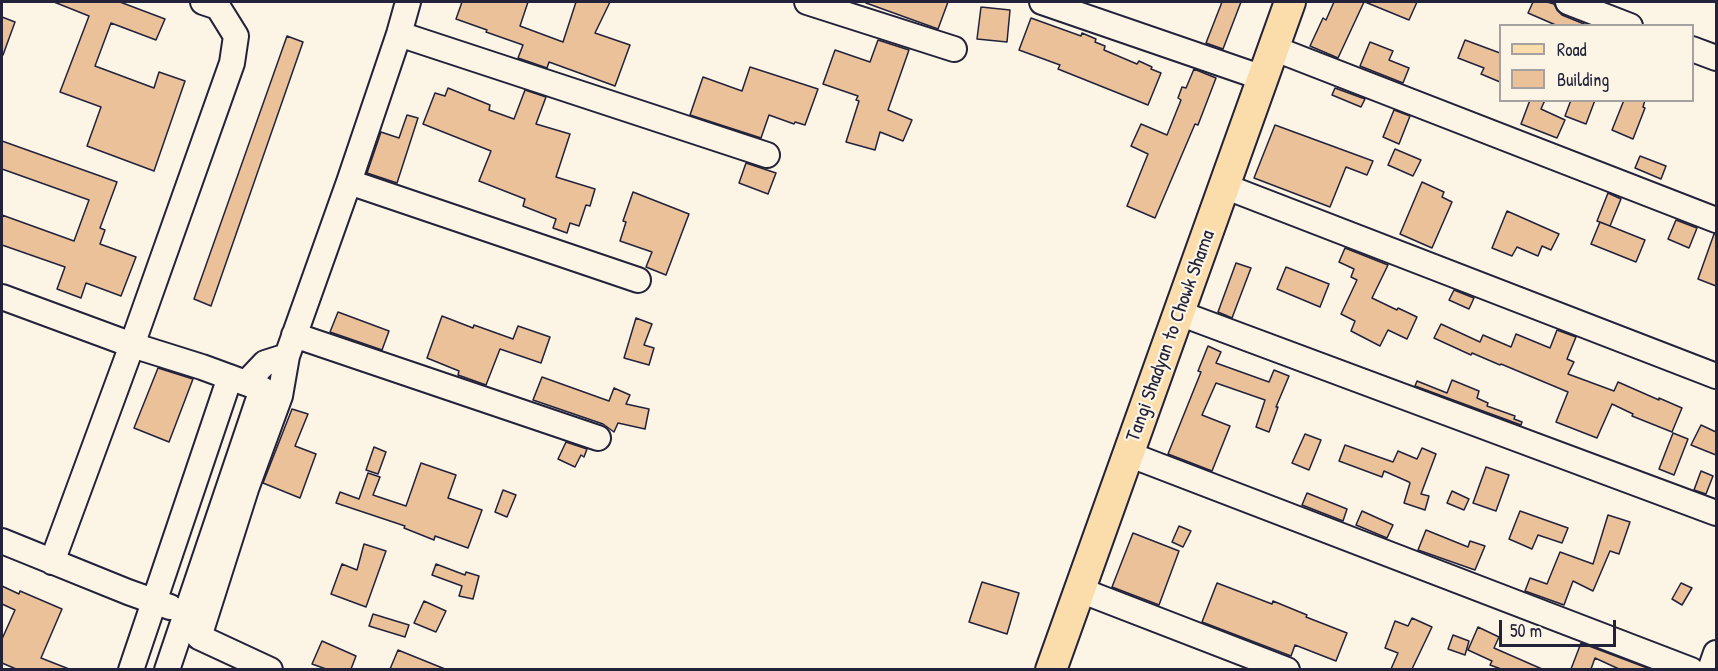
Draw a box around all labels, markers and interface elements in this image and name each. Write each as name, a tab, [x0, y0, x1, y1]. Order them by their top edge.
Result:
legend	[1499, 24, 1694, 102]
text: Road	[1557, 37, 1587, 62]
text: Building	[1557, 67, 1609, 92]
street label: Tangi Shadyan to Chowk Shama	[1122, 227, 1220, 445]
scale bar	[1502, 608, 1619, 646]
text: 50 m	[1510, 618, 1542, 643]

